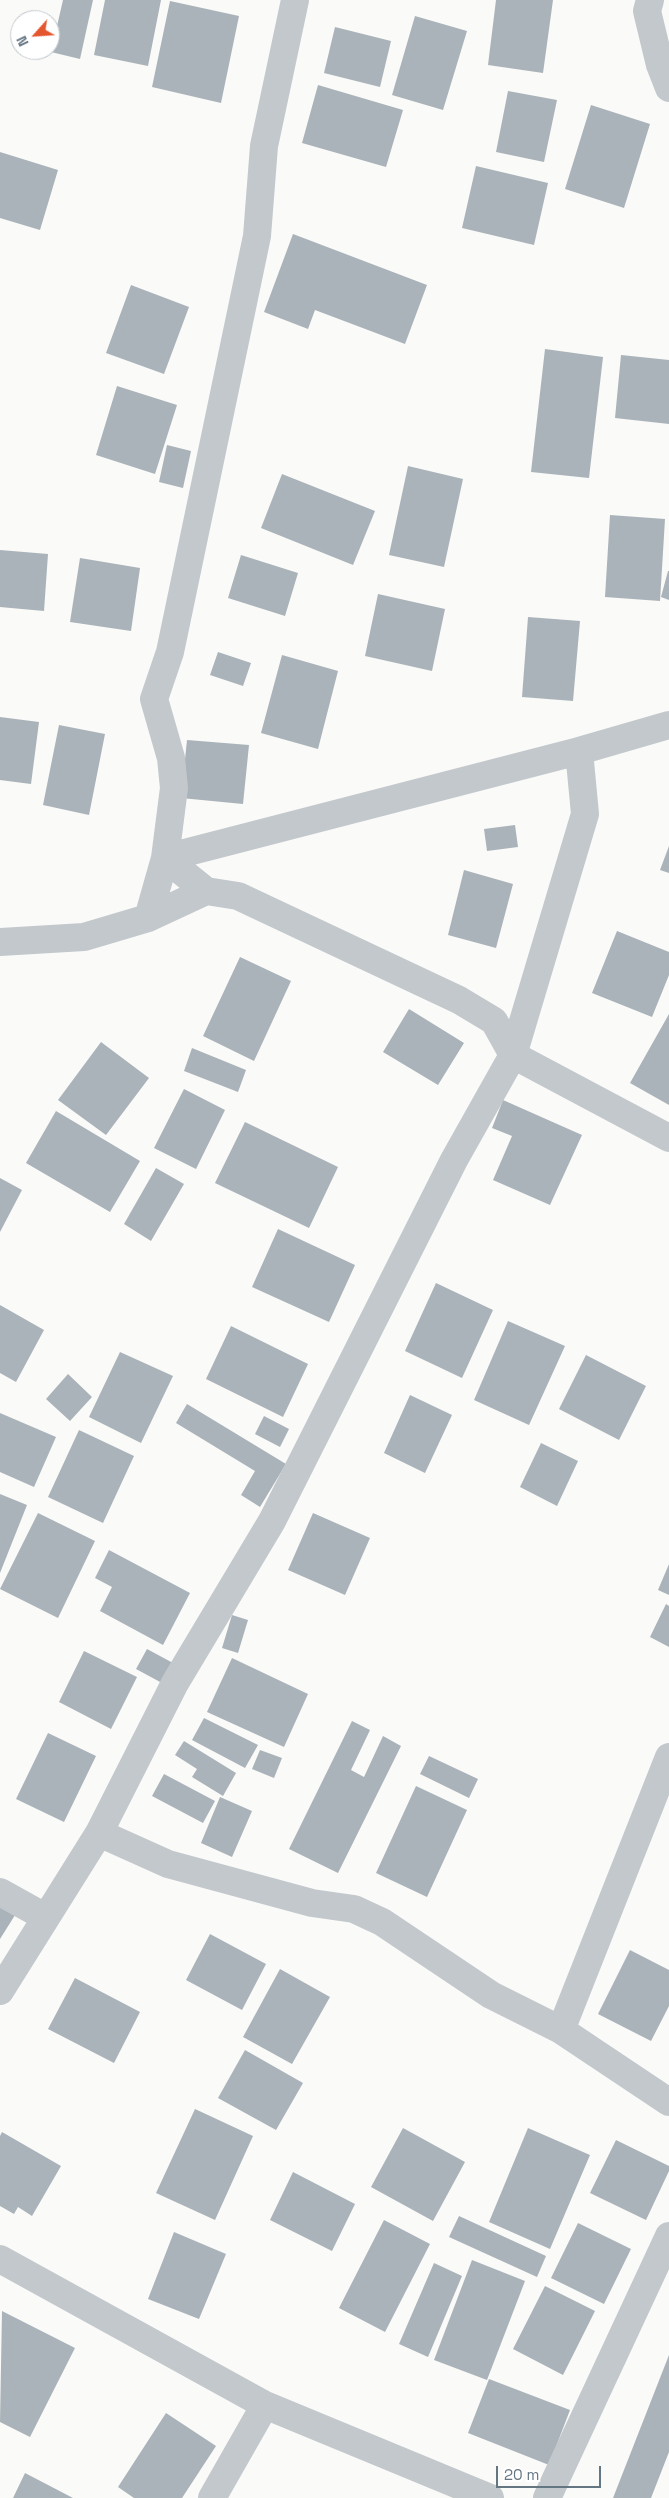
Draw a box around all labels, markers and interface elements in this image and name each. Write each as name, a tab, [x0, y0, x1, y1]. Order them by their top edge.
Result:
north arrow	[10, 10, 60, 60]
text: N	[12, 33, 33, 49]
scale bar	[499, 2456, 604, 2488]
text: 20 m	[504, 2465, 539, 2484]

